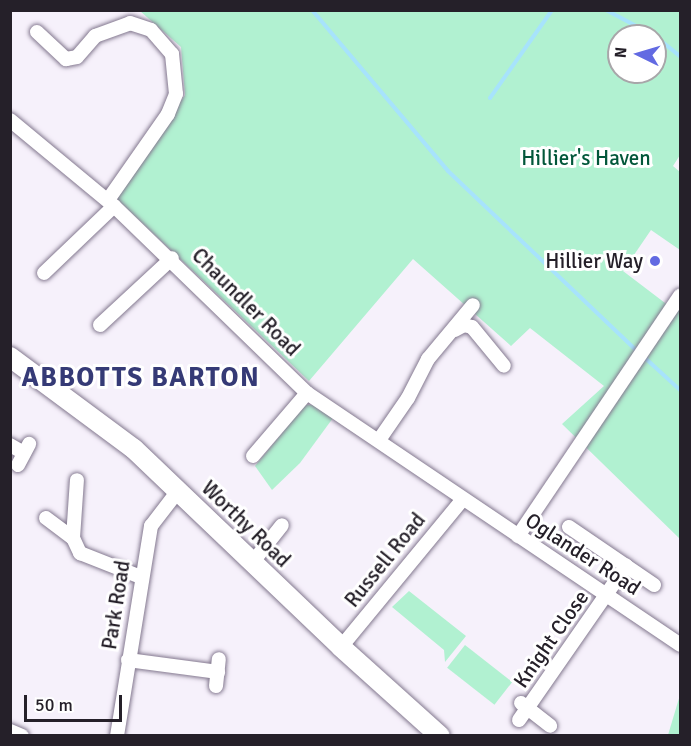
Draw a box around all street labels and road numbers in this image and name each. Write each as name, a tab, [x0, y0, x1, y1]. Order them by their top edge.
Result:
street label: Chaundler Road	[187, 243, 305, 361]
street label: Worthy Road	[196, 475, 296, 573]
street label: Oglander Road	[521, 507, 645, 601]
street label: Russell Road	[339, 508, 431, 612]
street label: Park Road	[97, 559, 135, 651]
street label: Knight Close	[508, 585, 594, 693]

